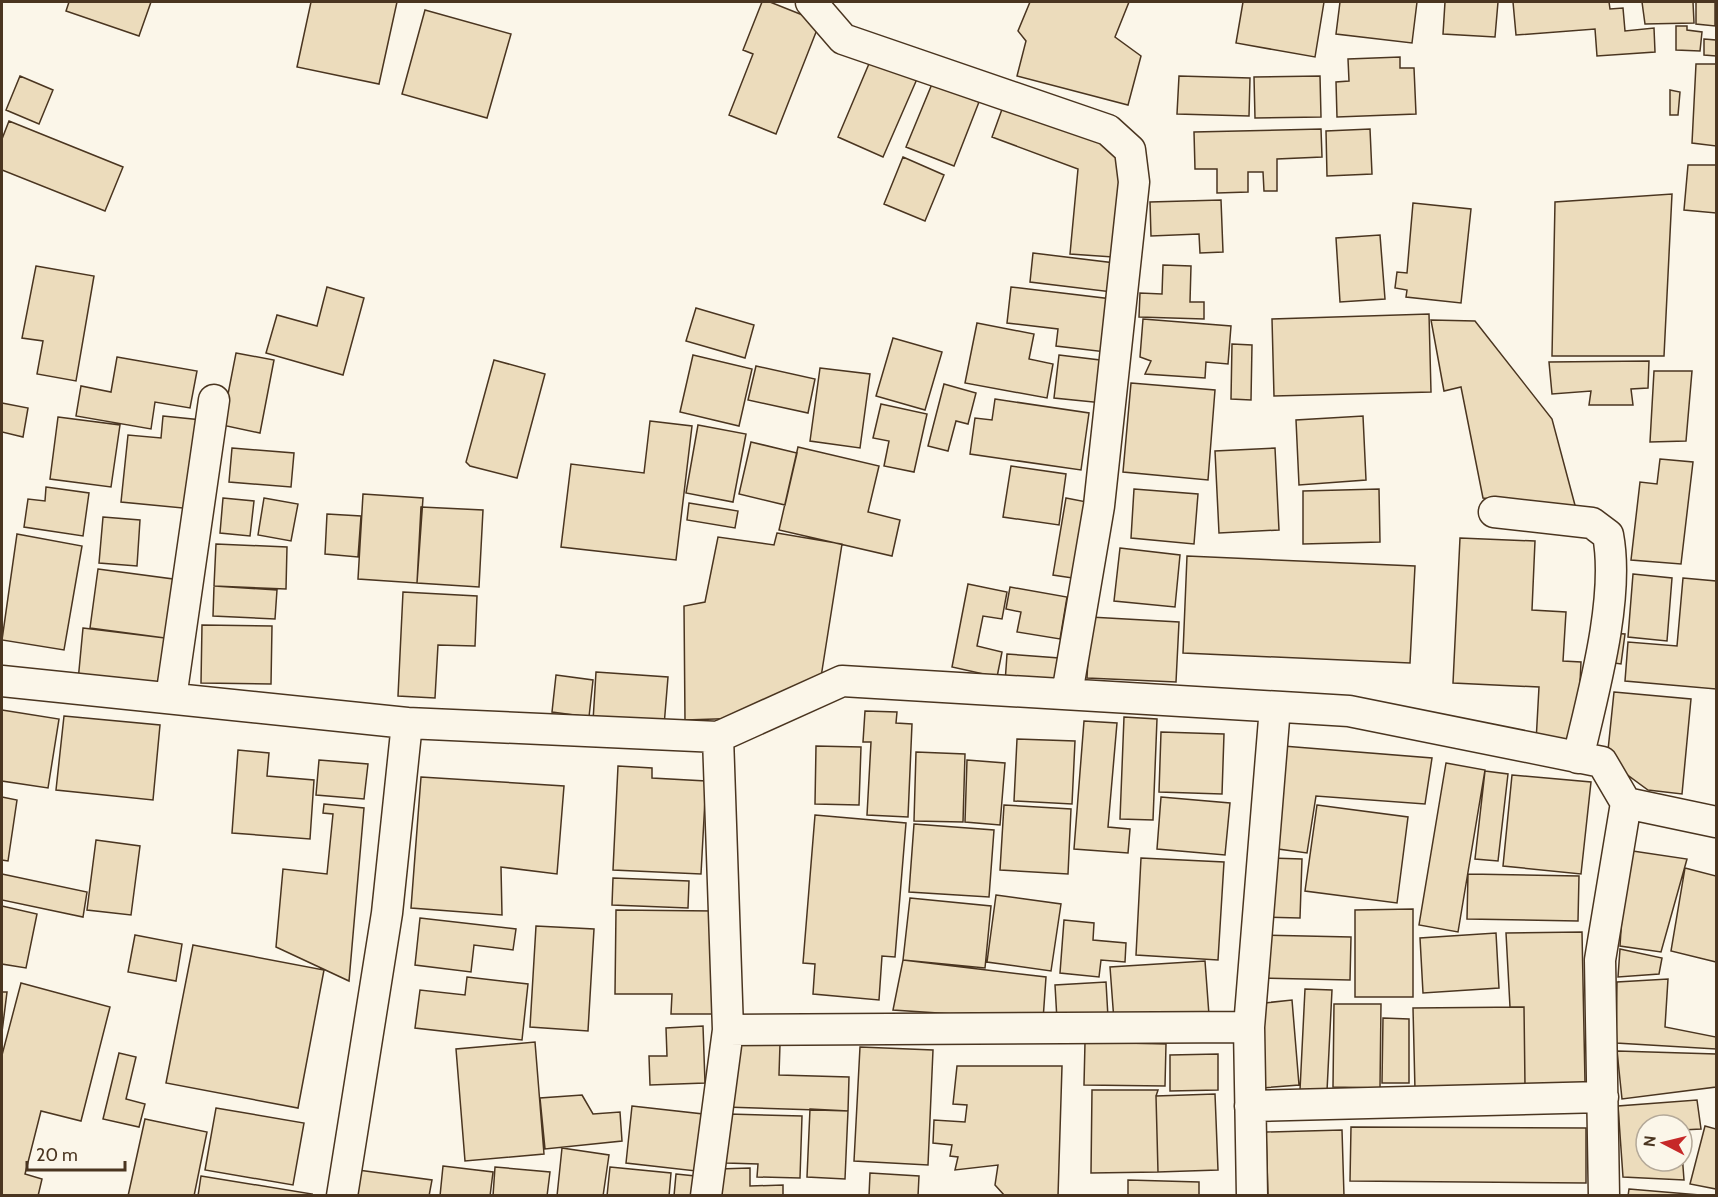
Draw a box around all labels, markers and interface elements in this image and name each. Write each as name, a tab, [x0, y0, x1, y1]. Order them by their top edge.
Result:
north arrow	[1634, 1113, 1694, 1173]
scale bar	[27, 1134, 124, 1172]
text: N	[1639, 1134, 1660, 1148]
text: 20 m	[36, 1144, 78, 1166]

